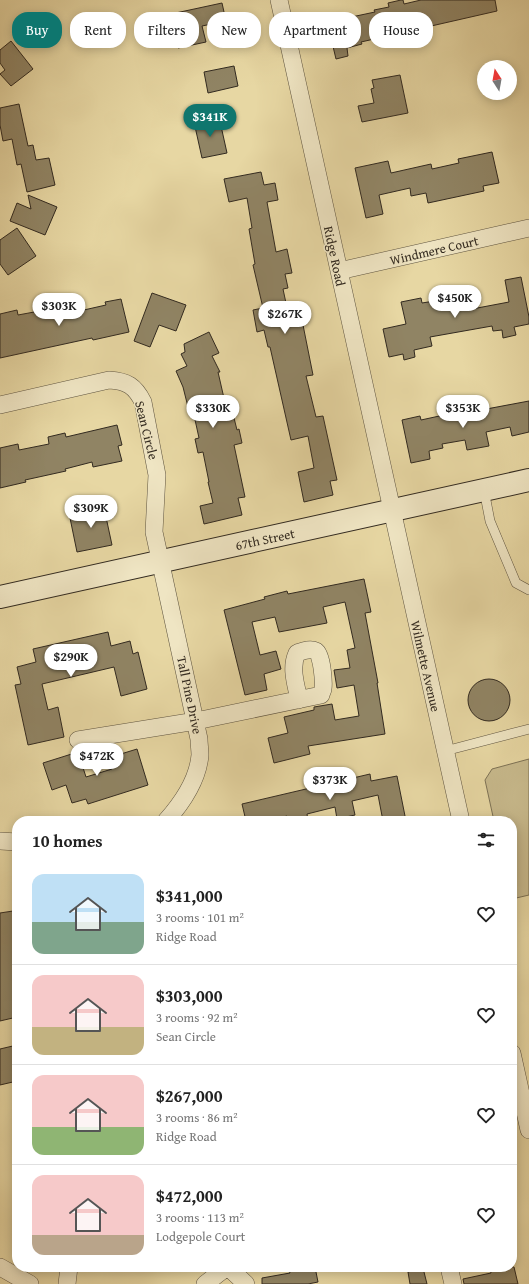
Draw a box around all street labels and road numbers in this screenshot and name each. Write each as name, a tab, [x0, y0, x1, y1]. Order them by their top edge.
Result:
street label: Ridge Road	[319, 224, 350, 288]
street label: Windmere Court	[388, 231, 481, 270]
street label: Sean Circle	[130, 399, 163, 462]
street label: 67th Street	[234, 524, 297, 555]
street label: Wilmette Avenue	[406, 619, 445, 714]
street label: Tall Pine Drive	[172, 654, 207, 736]

